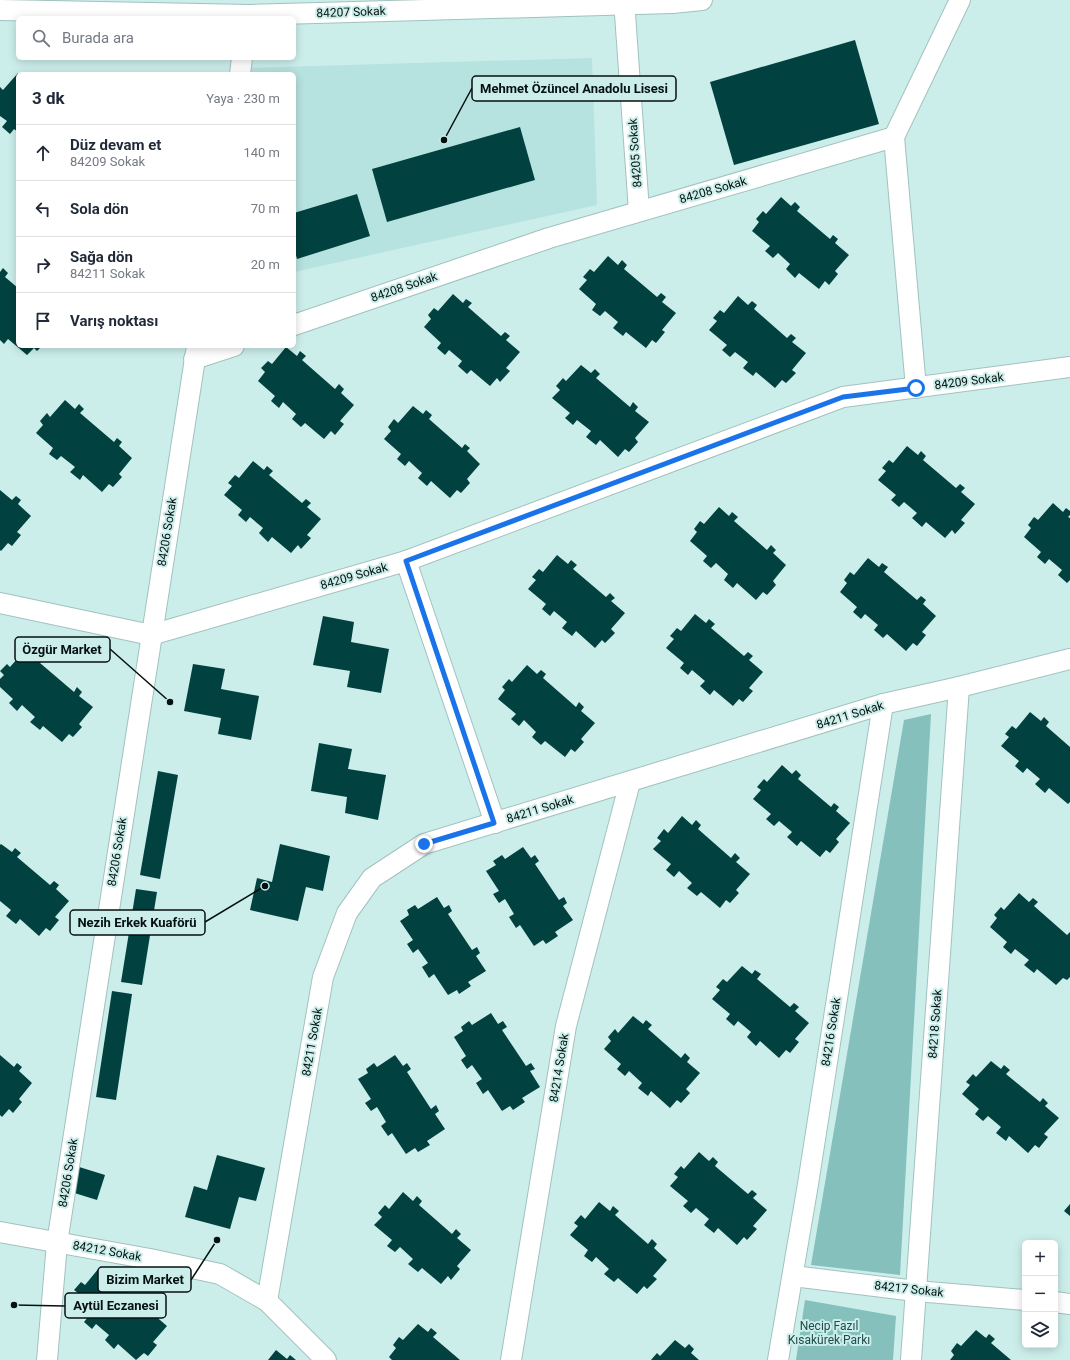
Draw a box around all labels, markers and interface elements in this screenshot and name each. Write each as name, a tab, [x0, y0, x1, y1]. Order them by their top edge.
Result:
street label: 84207 Sokak	[316, 4, 387, 20]
search box	[16, 16, 296, 60]
icon: search	[30, 27, 52, 49]
text: Burada ara	[62, 29, 134, 47]
callout: Mehmet Özüncel Anadolu Lisesi	[472, 76, 676, 101]
text: Mehmet Özüncel Anadolu Lisesi	[480, 81, 668, 96]
text: 3 dk	[32, 88, 65, 108]
text: Yaya · 230 m	[206, 91, 280, 106]
street label: 84205 Sokak	[626, 117, 644, 188]
text: Düz devam et	[70, 136, 161, 154]
icon: ahead	[32, 142, 54, 164]
text: 140 m	[243, 145, 280, 160]
text: 84209 Sokak	[70, 154, 145, 169]
street label: 84208 Sokak	[678, 173, 749, 206]
icon: left	[32, 198, 54, 220]
text: Sola dön	[70, 200, 129, 218]
text: 70 m	[251, 201, 280, 216]
text: Sağa dön	[70, 248, 133, 266]
icon: right	[32, 254, 54, 276]
text: 20 m	[251, 257, 280, 272]
text: 84211 Sokak	[70, 266, 145, 281]
street label: 84208 Sokak	[369, 269, 440, 305]
icon: arrive	[32, 310, 54, 332]
text: Varış noktası	[70, 312, 158, 330]
street label: 84209 Sokak	[934, 370, 1005, 392]
route start	[907, 379, 925, 397]
street label: 84206 Sokak	[155, 496, 179, 567]
street label: 84209 Sokak	[319, 559, 390, 592]
callout: Özgür Market	[15, 637, 110, 662]
text: Özgür Market	[22, 642, 102, 657]
street label: 84211 Sokak	[815, 698, 886, 732]
street label: 84211 Sokak	[505, 792, 576, 826]
street label: 84206 Sokak	[105, 816, 129, 887]
route end	[415, 835, 433, 853]
callout: Nezih Erkek Kuaförü	[70, 910, 205, 935]
text: Nezih Erkek Kuaförü	[77, 915, 197, 930]
street label: 84218 Sokak	[926, 988, 944, 1059]
street label: 84216 Sokak	[819, 996, 843, 1067]
street label: 84211 Sokak	[299, 1006, 325, 1077]
street label: 84214 Sokak	[547, 1032, 571, 1103]
street label: 84206 Sokak	[56, 1137, 80, 1208]
street label: 84212 Sokak	[72, 1238, 143, 1264]
map controls	[1022, 1240, 1058, 1348]
button: +	[1022, 1240, 1058, 1276]
callout: Bizim Market	[98, 1267, 191, 1292]
text: Bizim Market	[106, 1272, 184, 1287]
button: −	[1022, 1276, 1058, 1312]
street label: 84217 Sokak	[874, 1278, 945, 1300]
callout: Aytül Eczanesi	[65, 1293, 166, 1318]
text: Aytül Eczanesi	[73, 1298, 159, 1313]
button: layers	[1022, 1312, 1058, 1348]
park label: Necip Fazıl Kısakürek Parkı	[788, 1319, 870, 1347]

